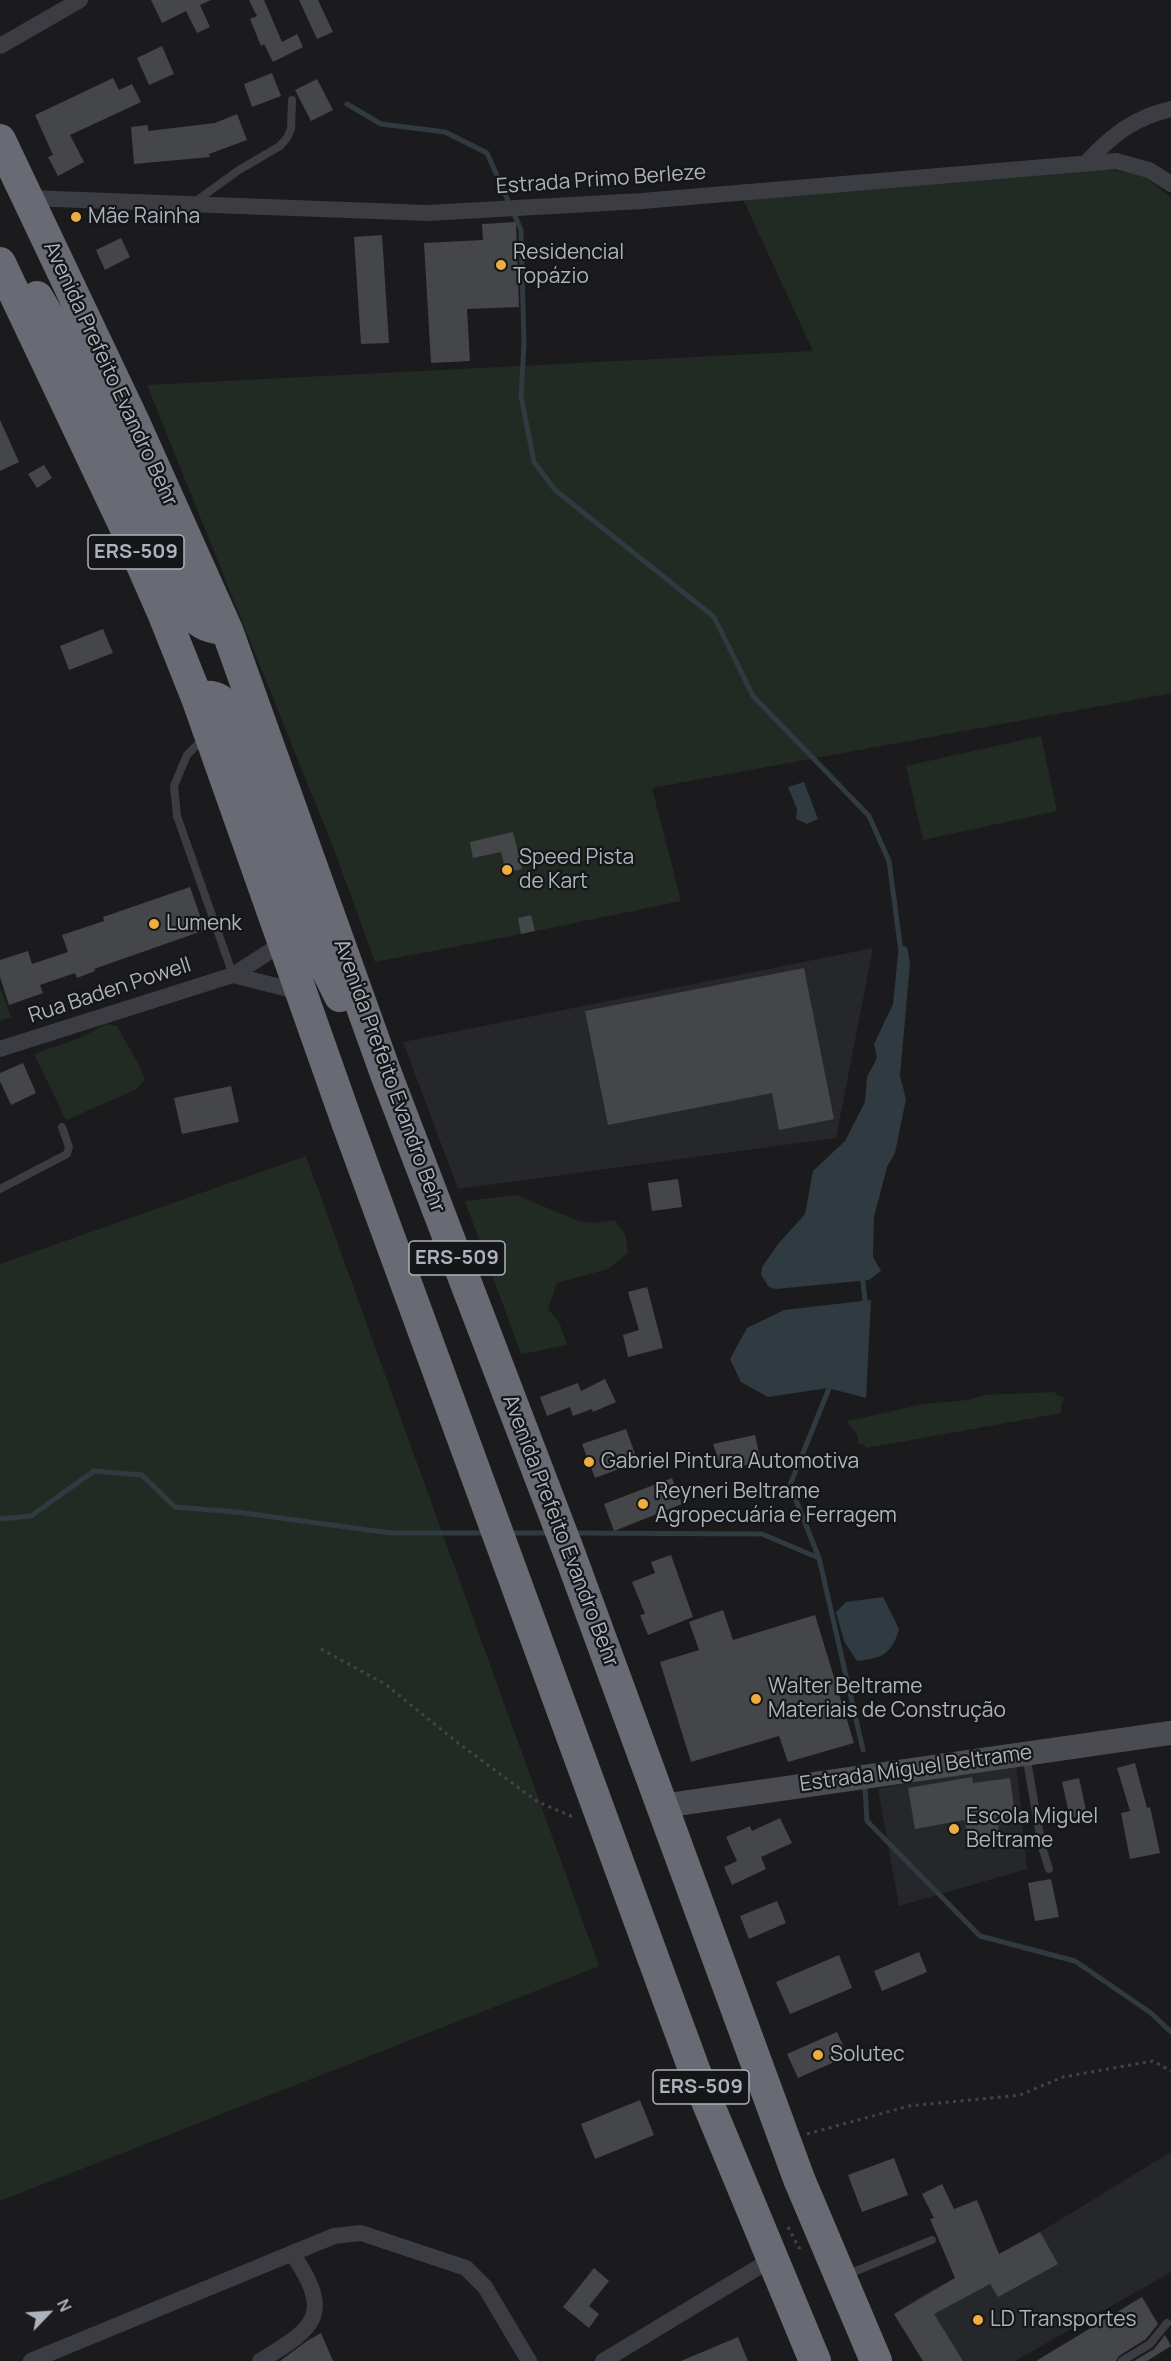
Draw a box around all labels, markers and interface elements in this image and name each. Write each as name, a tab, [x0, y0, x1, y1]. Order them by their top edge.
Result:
street label: Estrada Primo Berleze	[495, 160, 707, 200]
place label: Mãe Rainha	[88, 204, 200, 230]
marker: Mãe Rainha	[69, 210, 83, 224]
street label: Avenida Prefeito Evandro Behr	[37, 238, 183, 510]
place label: Residencial Topázio	[513, 240, 624, 290]
marker: Residencial Topázio	[494, 258, 508, 272]
road number: ERS-509	[88, 535, 184, 569]
place label: Speed Pista de Kart	[519, 845, 634, 895]
marker: Speed Pista de Kart	[500, 863, 514, 877]
place label: Lumenk	[166, 911, 242, 937]
marker: Lumenk	[147, 917, 161, 931]
street label: Avenida Prefeito Evandro Behr	[328, 936, 450, 1216]
street label: Rua Baden Powell	[25, 953, 195, 1029]
road number: ERS-509	[409, 1241, 505, 1275]
street label: Avenida Prefeito Evandro Behr	[496, 1391, 624, 1671]
place label: Gabriel Pintura Automotiva	[601, 1449, 859, 1475]
marker: Gabriel Pintura Automotiva	[582, 1455, 596, 1469]
place label: Reyneri Beltrame Agropecuária e Ferragem	[655, 1479, 897, 1529]
marker: Reyneri Beltrame Agropecuária e Ferragem	[636, 1497, 650, 1511]
place label: Walter Beltrame Materiais de Construção	[768, 1674, 1006, 1724]
marker: Walter Beltrame Materiais de Construção	[749, 1692, 763, 1706]
street label: Estrada Miguel Beltrame	[798, 1740, 1034, 1798]
place label: Escola Miguel Beltrame	[966, 1804, 1098, 1854]
marker: Escola Miguel Beltrame	[947, 1822, 961, 1836]
place label: Solutec	[830, 2042, 905, 2068]
marker: Solutec	[811, 2048, 825, 2062]
road number: ERS-509	[653, 2070, 749, 2104]
north arrow	[18, 2283, 78, 2343]
text: N	[52, 2296, 77, 2315]
place label: LD Transportes	[990, 2307, 1137, 2333]
marker: LD Transportes	[971, 2313, 985, 2327]

